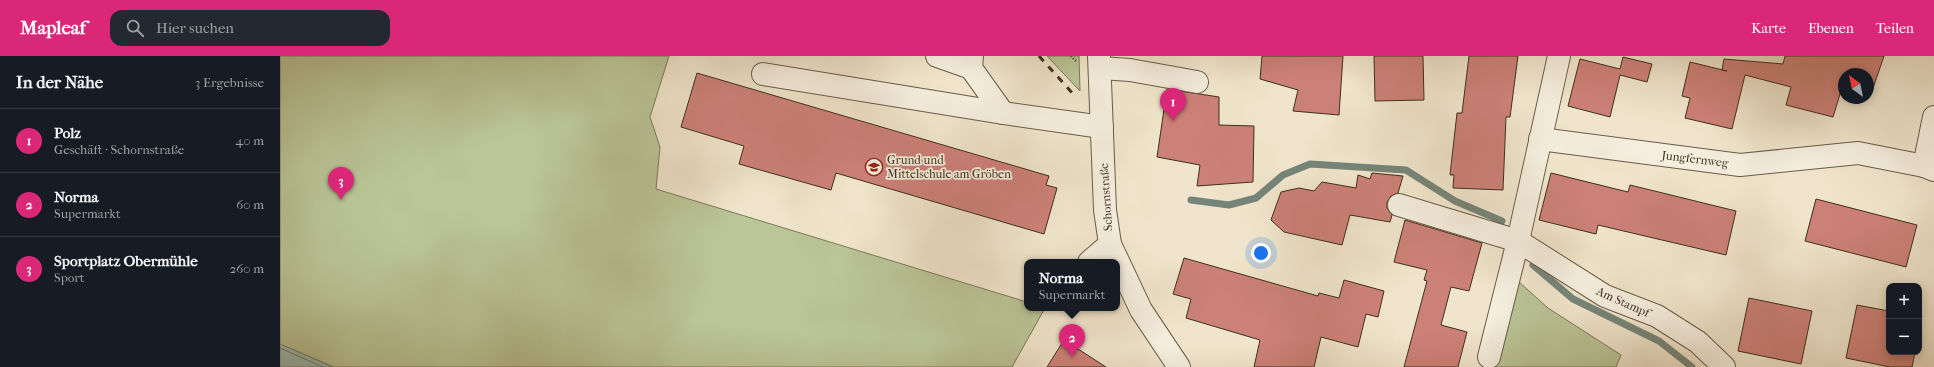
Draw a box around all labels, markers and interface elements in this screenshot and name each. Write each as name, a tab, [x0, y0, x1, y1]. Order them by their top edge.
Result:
search box	[110, 10, 390, 46]
text: Mapleaf	[20, 17, 86, 39]
icon: search	[124, 17, 146, 39]
text: Hier suchen	[156, 19, 234, 37]
text: Karte	[1751, 20, 1786, 37]
text: Ebenen	[1808, 20, 1854, 37]
text: Teilen	[1876, 20, 1914, 37]
north arrow	[1838, 68, 1874, 104]
text: In der Nähe	[16, 72, 103, 92]
text: 3 Ergebnisse	[195, 75, 264, 90]
pin: 1	[1160, 88, 1186, 121]
text: Polz	[54, 124, 81, 142]
text: 1	[27, 133, 31, 148]
text: 40 m	[236, 133, 264, 148]
text: Geschäft · Schornstraße	[54, 142, 184, 157]
street label: Jungfernweg	[1660, 148, 1730, 170]
place label: Grund und Mittelschule am Gröben	[887, 153, 1011, 181]
school or university icon: Grund und Mittelschule am Gröben	[864, 157, 884, 177]
street label: Schornstraße	[1097, 162, 1115, 231]
pin: 3	[328, 167, 354, 200]
text: Norma	[54, 188, 98, 206]
text: 2	[26, 197, 32, 212]
text: 60 m	[236, 197, 264, 212]
text: Supermarkt	[54, 206, 121, 221]
your location	[1251, 243, 1271, 263]
text: Sportplatz Obermühle	[54, 252, 198, 270]
popup	[1024, 259, 1120, 311]
text: 3	[26, 261, 32, 276]
text: 260 m	[230, 261, 264, 276]
text: Norma	[1039, 269, 1083, 287]
text: Sport	[54, 270, 85, 285]
map controls	[1886, 283, 1922, 355]
button: +	[1886, 283, 1922, 319]
street label: Am Stampf	[1593, 284, 1655, 321]
text: Supermarkt	[1039, 287, 1105, 302]
button: −	[1886, 319, 1922, 355]
pin: 2	[1059, 324, 1085, 357]

